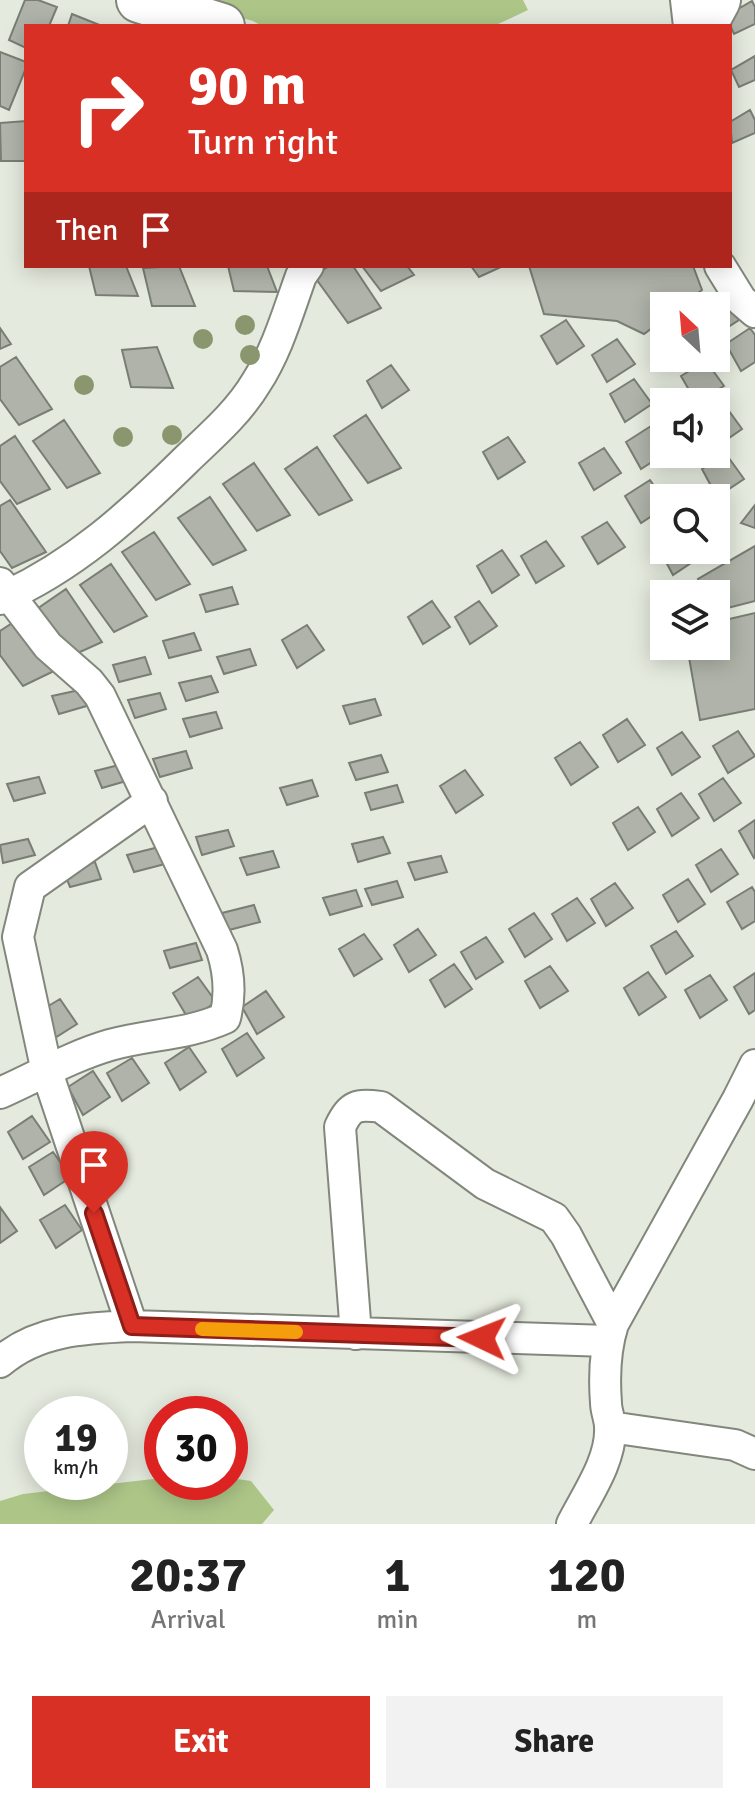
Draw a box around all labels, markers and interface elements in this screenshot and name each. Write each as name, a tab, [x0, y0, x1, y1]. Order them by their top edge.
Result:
text: 90 m	[188, 51, 306, 120]
icon: right	[56, 56, 160, 160]
text: Turn right	[188, 120, 338, 165]
icon: arrive	[134, 208, 178, 252]
text: Then	[56, 212, 118, 249]
north arrow	[650, 292, 730, 372]
map controls	[650, 292, 730, 660]
button: sound	[650, 388, 730, 468]
button: search	[650, 484, 730, 564]
button: layers	[650, 580, 730, 660]
pin	[60, 1131, 128, 1213]
icon: arrive	[72, 1143, 116, 1187]
position arrow	[440, 1296, 524, 1380]
speed limit sign: 30	[144, 1396, 248, 1500]
text: 19	[54, 1413, 98, 1463]
text: km/h	[53, 1455, 99, 1480]
text: 20:37	[129, 1546, 247, 1605]
text: 1	[385, 1546, 410, 1605]
text: 120	[548, 1546, 626, 1605]
text: Arrival	[151, 1604, 226, 1636]
text: min	[377, 1604, 419, 1636]
text: m	[576, 1604, 597, 1636]
button: Exit	[32, 1696, 370, 1788]
button: Share	[386, 1696, 723, 1788]

